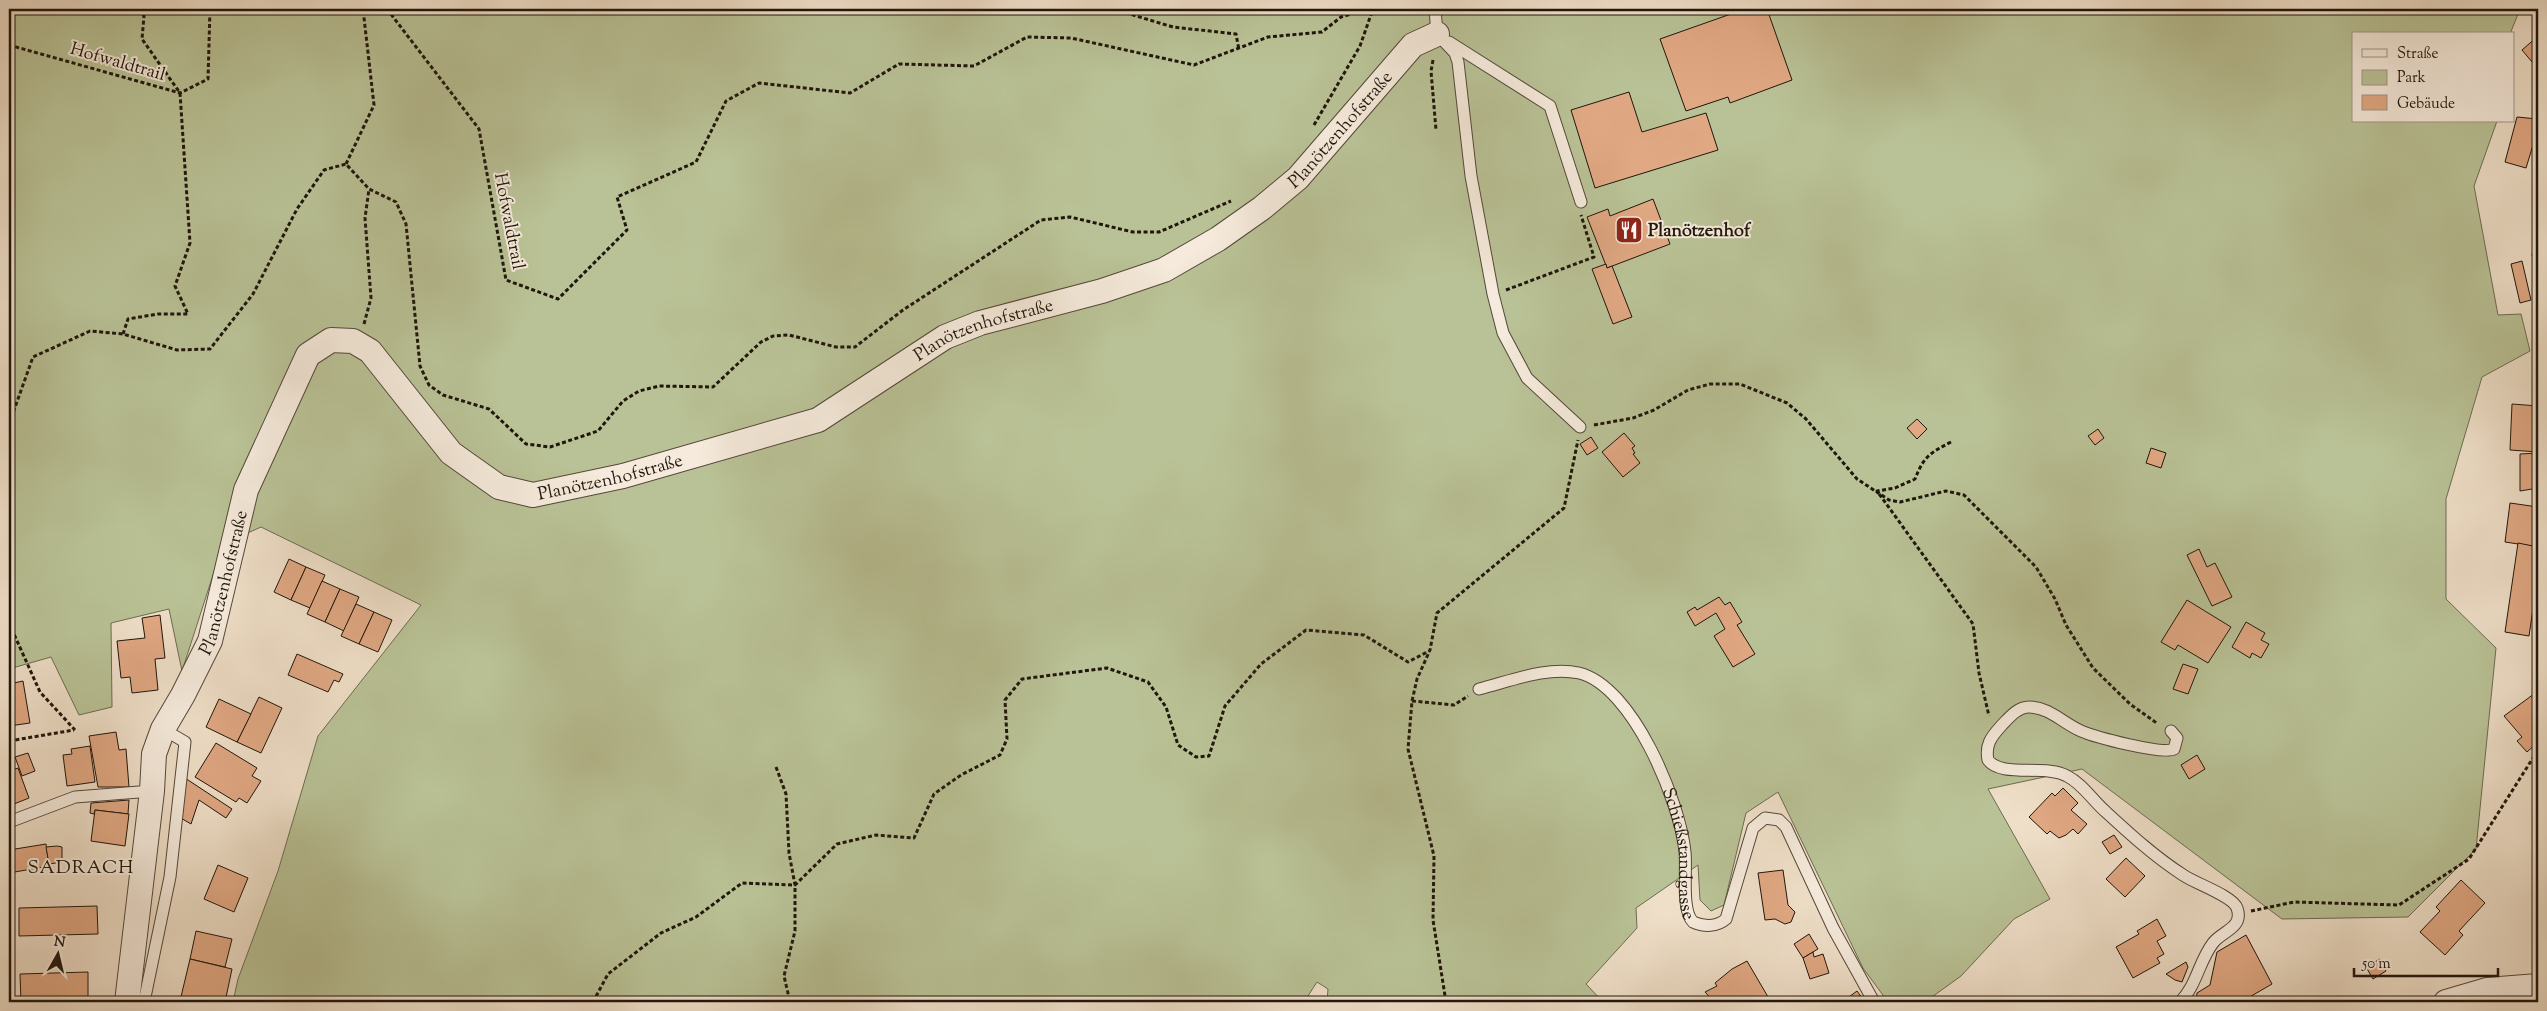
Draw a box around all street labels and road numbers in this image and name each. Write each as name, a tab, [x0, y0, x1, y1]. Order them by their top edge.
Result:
street label: Hofwaldtrail	[67, 37, 168, 89]
street label: Planötzenhofstraße	[1283, 66, 1400, 196]
street label: Hofwaldtrail	[486, 171, 530, 272]
street label: Planötzenhofstraße	[909, 293, 1056, 369]
street label: Planötzenhofstraße	[536, 449, 686, 509]
street label: Planötzenhofstraße	[194, 508, 256, 660]
street label: Schießstandgasse	[1654, 784, 1701, 924]

